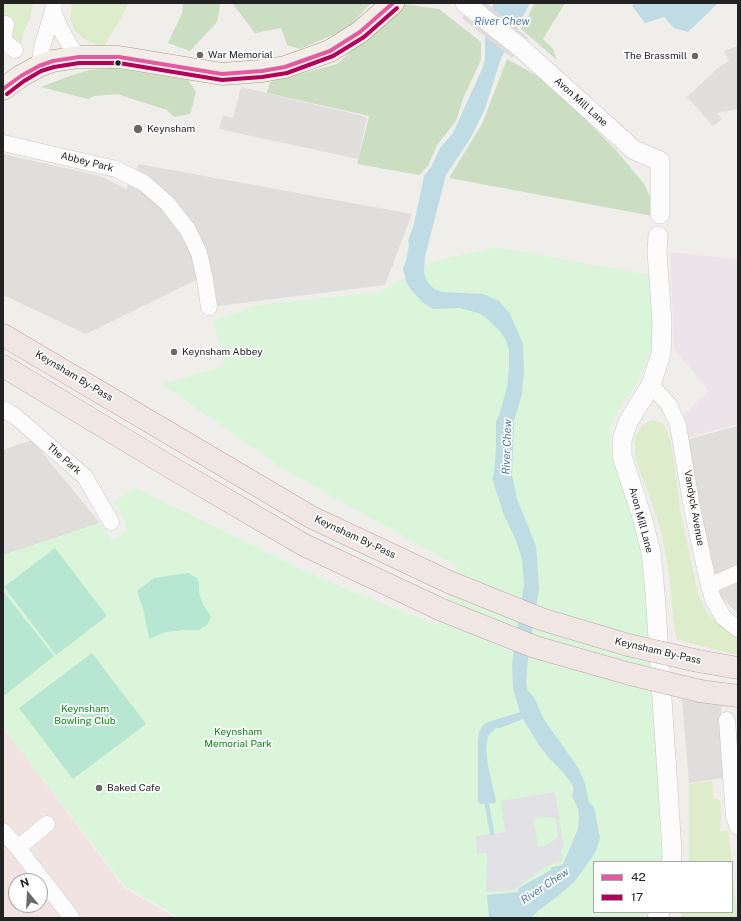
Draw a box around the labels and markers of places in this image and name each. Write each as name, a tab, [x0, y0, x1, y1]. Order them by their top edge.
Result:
place label: War Memorial	[208, 49, 273, 61]
marker: War Memorial	[195, 50, 205, 60]
place label: The Brassmill	[624, 50, 687, 62]
marker: The Brassmill	[690, 51, 700, 61]
unlabelled marker	[113, 58, 123, 68]
marker: Keynsham	[132, 123, 144, 135]
place label: Keynsham	[147, 123, 195, 135]
place label: Keynsham Abbey	[182, 346, 263, 358]
marker: Keynsham Abbey	[169, 347, 179, 357]
place label: Baked Cafe	[107, 782, 160, 794]
marker: Baked Cafe	[94, 783, 104, 793]

